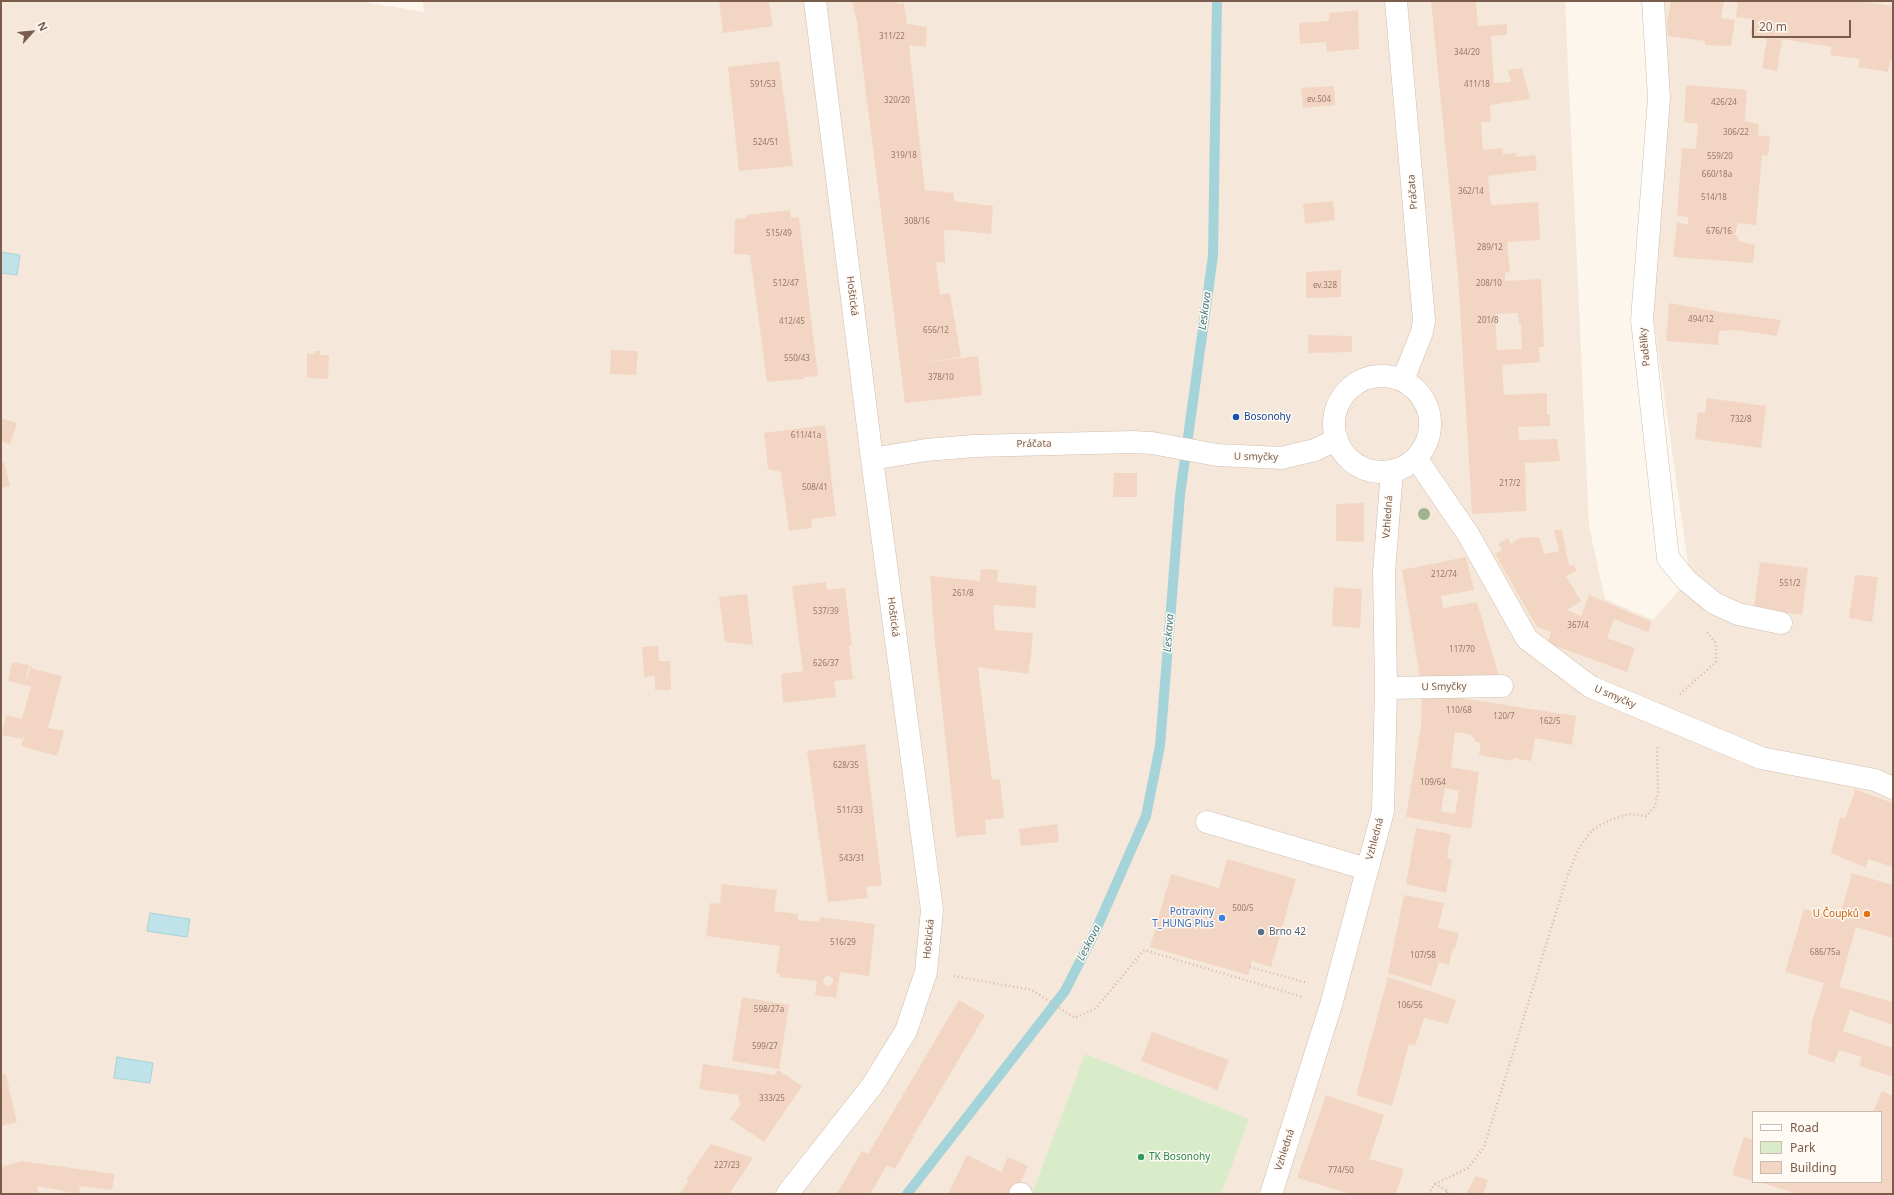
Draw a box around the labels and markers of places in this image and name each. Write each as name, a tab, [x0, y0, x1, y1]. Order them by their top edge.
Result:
place label: Bosonohy	[1244, 411, 1291, 423]
marker: Bosonohy	[1231, 412, 1241, 422]
place label: Potraviny T_HUNG Plus	[1152, 906, 1214, 930]
place label: U Čoupků	[1813, 908, 1859, 920]
marker: U Čoupků	[1862, 909, 1872, 919]
marker: Potraviny T_HUNG Plus	[1217, 913, 1227, 923]
place label: Brno 42	[1269, 926, 1306, 938]
marker: Brno 42	[1256, 927, 1266, 937]
place label: TK Bosonohy	[1149, 1151, 1210, 1163]
marker: TK Bosonohy	[1136, 1152, 1146, 1162]

